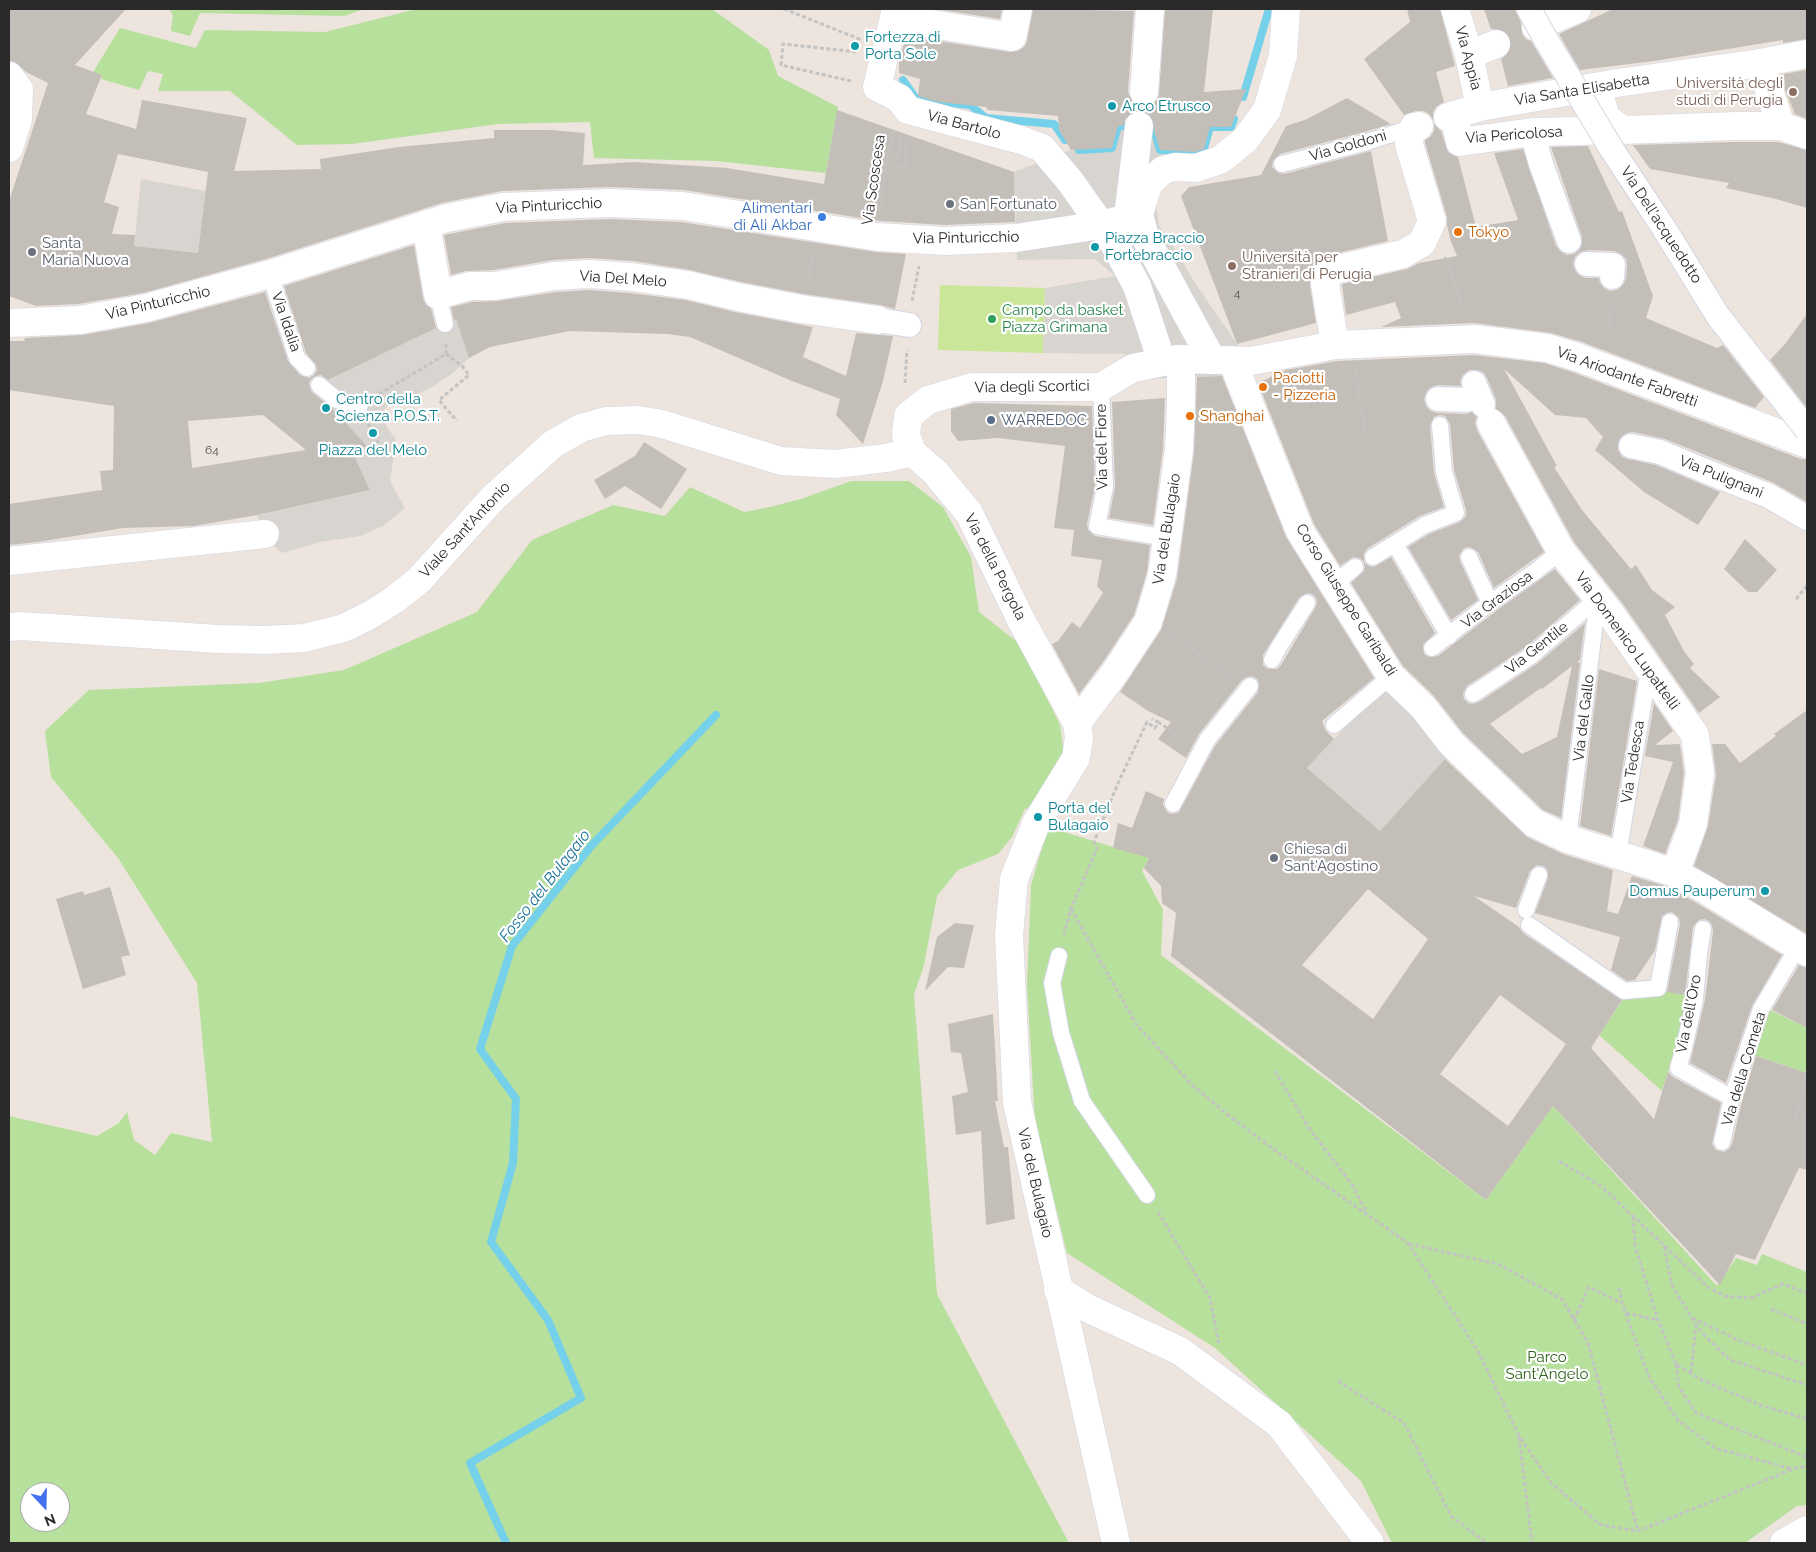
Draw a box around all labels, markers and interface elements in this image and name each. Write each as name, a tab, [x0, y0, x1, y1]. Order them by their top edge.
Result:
street label: Via Appia	[1451, 24, 1485, 92]
place label: Fortezza di Porta Sole	[865, 28, 940, 63]
marker: Fortezza di Porta Sole	[849, 40, 861, 52]
street label: Via Santa Elisabetta	[1513, 70, 1651, 110]
place label: Università degli studi di Perugia	[1676, 74, 1783, 109]
marker: Università degli studi di Perugia	[1787, 86, 1799, 98]
place label: Arco Etrusco	[1122, 97, 1211, 115]
marker: Arco Etrusco	[1106, 100, 1118, 112]
street label: Via Bartolo	[925, 107, 1003, 143]
street label: Via Pericolosa	[1465, 123, 1563, 147]
street label: Via Goldoni	[1307, 126, 1389, 166]
street label: Via Scoscesa	[859, 134, 889, 226]
street label: Via Dell'acquedotto	[1616, 163, 1706, 287]
street label: Via Pinturicchio	[495, 194, 603, 218]
place label: San Fortunato	[960, 195, 1057, 213]
marker: San Fortunato	[944, 198, 956, 210]
place label: Alimentari di Ali Akbar	[733, 199, 812, 234]
marker: Alimentari di Ali Akbar	[816, 211, 828, 223]
place label: Tokyo	[1468, 223, 1509, 241]
marker: Tokyo	[1452, 226, 1464, 238]
street label: Via Pinturicchio	[913, 228, 1019, 248]
place label: Piazza Braccio Fortebraccio	[1105, 229, 1205, 264]
place label: Santa Maria Nuova	[42, 234, 129, 269]
marker: Piazza Braccio Fortebraccio	[1089, 241, 1101, 253]
marker: Santa Maria Nuova	[26, 246, 38, 258]
place label: Università per Stranieri di Perugia	[1242, 248, 1372, 283]
marker: Università per Stranieri di Perugia	[1226, 260, 1238, 272]
street label: Via Del Melo	[579, 267, 667, 291]
street label: Via Pinturicchio	[104, 282, 212, 324]
house number: 4	[1234, 286, 1240, 300]
street label: Via Idalia	[267, 290, 305, 354]
place label: Campo da basket Piazza Grimana	[1002, 301, 1124, 336]
marker: Campo da basket Piazza Grimana	[986, 313, 998, 325]
street label: Via Ariodante Fabretti	[1554, 343, 1700, 411]
place label: Paciotti - Pizzeria	[1273, 369, 1336, 404]
street label: Via degli Scortici	[974, 377, 1090, 397]
marker: Paciotti - Pizzeria	[1257, 381, 1269, 393]
place label: Centro della Scienza P.O.S.T.	[336, 390, 440, 425]
marker: Centro della Scienza P.O.S.T.	[320, 402, 332, 414]
street label: Via del Fiore	[1092, 404, 1112, 490]
place label: Shanghai	[1200, 407, 1264, 425]
marker: Shanghai	[1184, 410, 1196, 422]
place label: WARREDOC	[1001, 411, 1087, 429]
marker: WARREDOC	[985, 414, 997, 426]
marker: Piazza del Melo	[367, 427, 379, 439]
place label: Piazza del Melo	[319, 441, 427, 459]
house number: 64	[205, 443, 219, 457]
street label: Via Pulignani	[1676, 452, 1766, 502]
street label: Via del Bulagaio	[1149, 472, 1185, 586]
street label: Viale Sant'Antonio	[416, 478, 514, 582]
street label: Via della Pergola	[960, 511, 1030, 623]
street label: Corso Giuseppe Garibaldi	[1292, 521, 1400, 679]
street label: Via Graziosa	[1458, 567, 1536, 633]
street label: Via Domenico Lupattelli	[1571, 569, 1683, 713]
street label: Via Gentile	[1502, 618, 1572, 678]
street label: Via del Gallo	[1570, 673, 1598, 763]
street label: Via Tedesca	[1618, 719, 1648, 805]
place label: Porta del Bulagaio	[1048, 799, 1111, 834]
marker: Porta del Bulagaio	[1032, 811, 1044, 823]
water label: Fosso del Bulagaio	[495, 826, 595, 946]
place label: Chiesa di Sant'Agostino	[1284, 840, 1378, 875]
marker: Chiesa di Sant'Agostino	[1268, 852, 1280, 864]
place label: Domus Pauperum	[1629, 882, 1755, 900]
marker: Domus Pauperum	[1759, 885, 1771, 897]
street label: Via dell'Oro	[1673, 973, 1705, 1055]
street label: Via della Cometa	[1718, 1010, 1770, 1128]
street label: Via del Bulagaio	[1014, 1126, 1056, 1240]
park label: Parco Sant'Angelo	[1506, 1348, 1588, 1383]
north arrow	[20, 1482, 70, 1532]
text: N	[42, 1511, 58, 1529]

